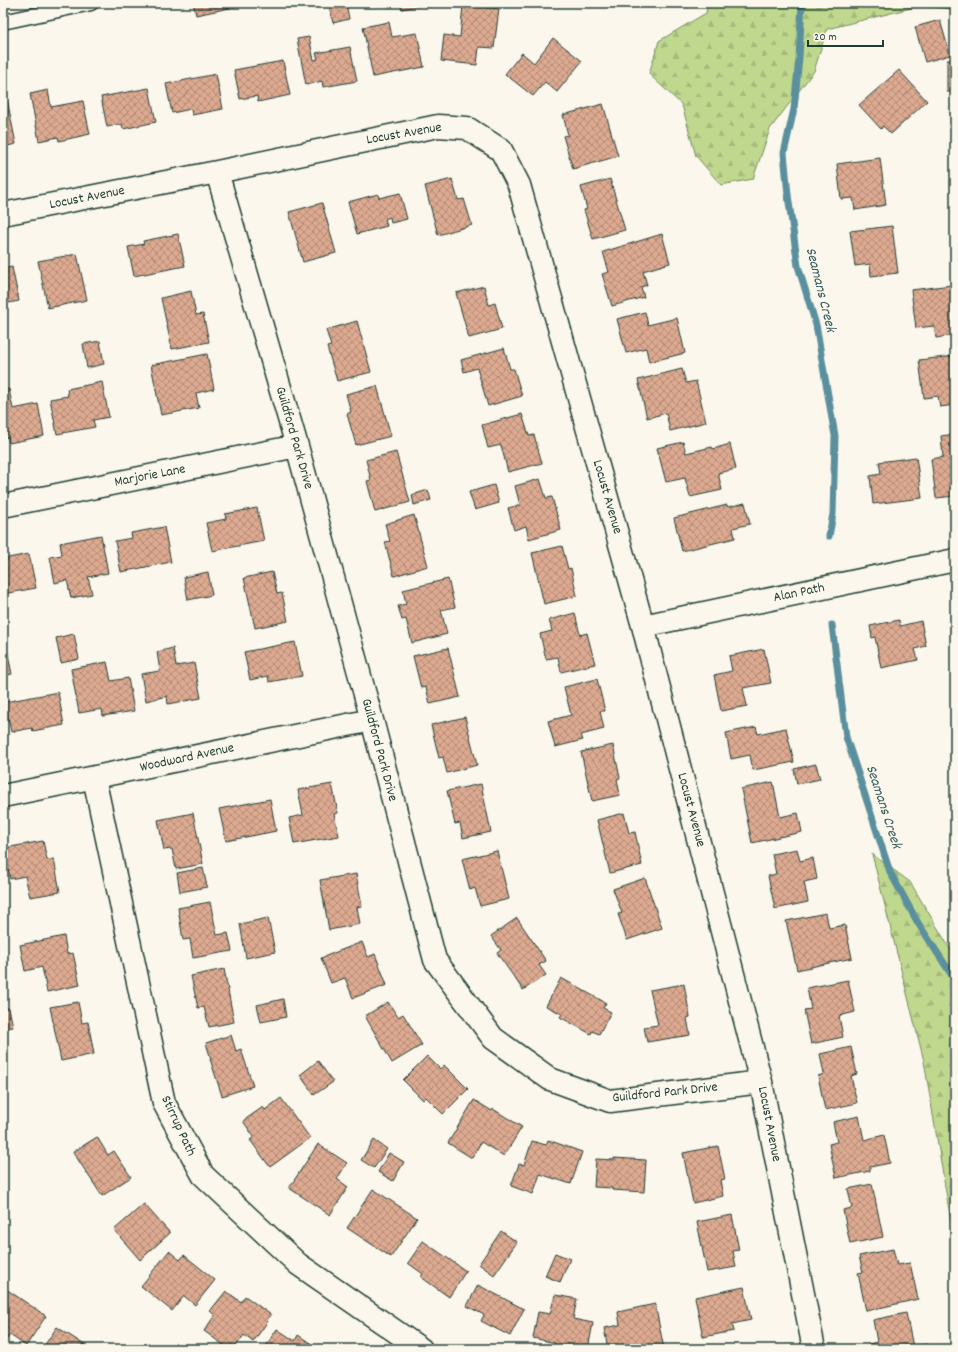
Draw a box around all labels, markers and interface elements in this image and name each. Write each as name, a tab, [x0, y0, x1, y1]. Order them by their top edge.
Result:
scale bar	[808, 22, 883, 48]
text: 20 m	[814, 29, 837, 46]
street label: Locust Avenue	[365, 118, 443, 150]
street label: Locust Avenue	[48, 181, 126, 215]
water label: Seamans Creek	[799, 245, 842, 336]
street label: Guildford Park Drive	[270, 384, 318, 492]
street label: Locust Avenue	[587, 458, 627, 536]
street label: Marjorie Lane	[113, 459, 187, 493]
street label: Alan Path	[772, 578, 826, 608]
street label: Guildford Park Drive	[356, 696, 402, 804]
street label: Woodward Avenue	[138, 738, 236, 778]
water label: Seamans Creek	[859, 762, 907, 853]
street label: Locust Avenue	[671, 771, 711, 849]
street label: Guildford Park Drive	[611, 1078, 719, 1108]
street label: Locust Avenue	[752, 1085, 786, 1163]
street label: Stirrup Path	[155, 1093, 201, 1159]

